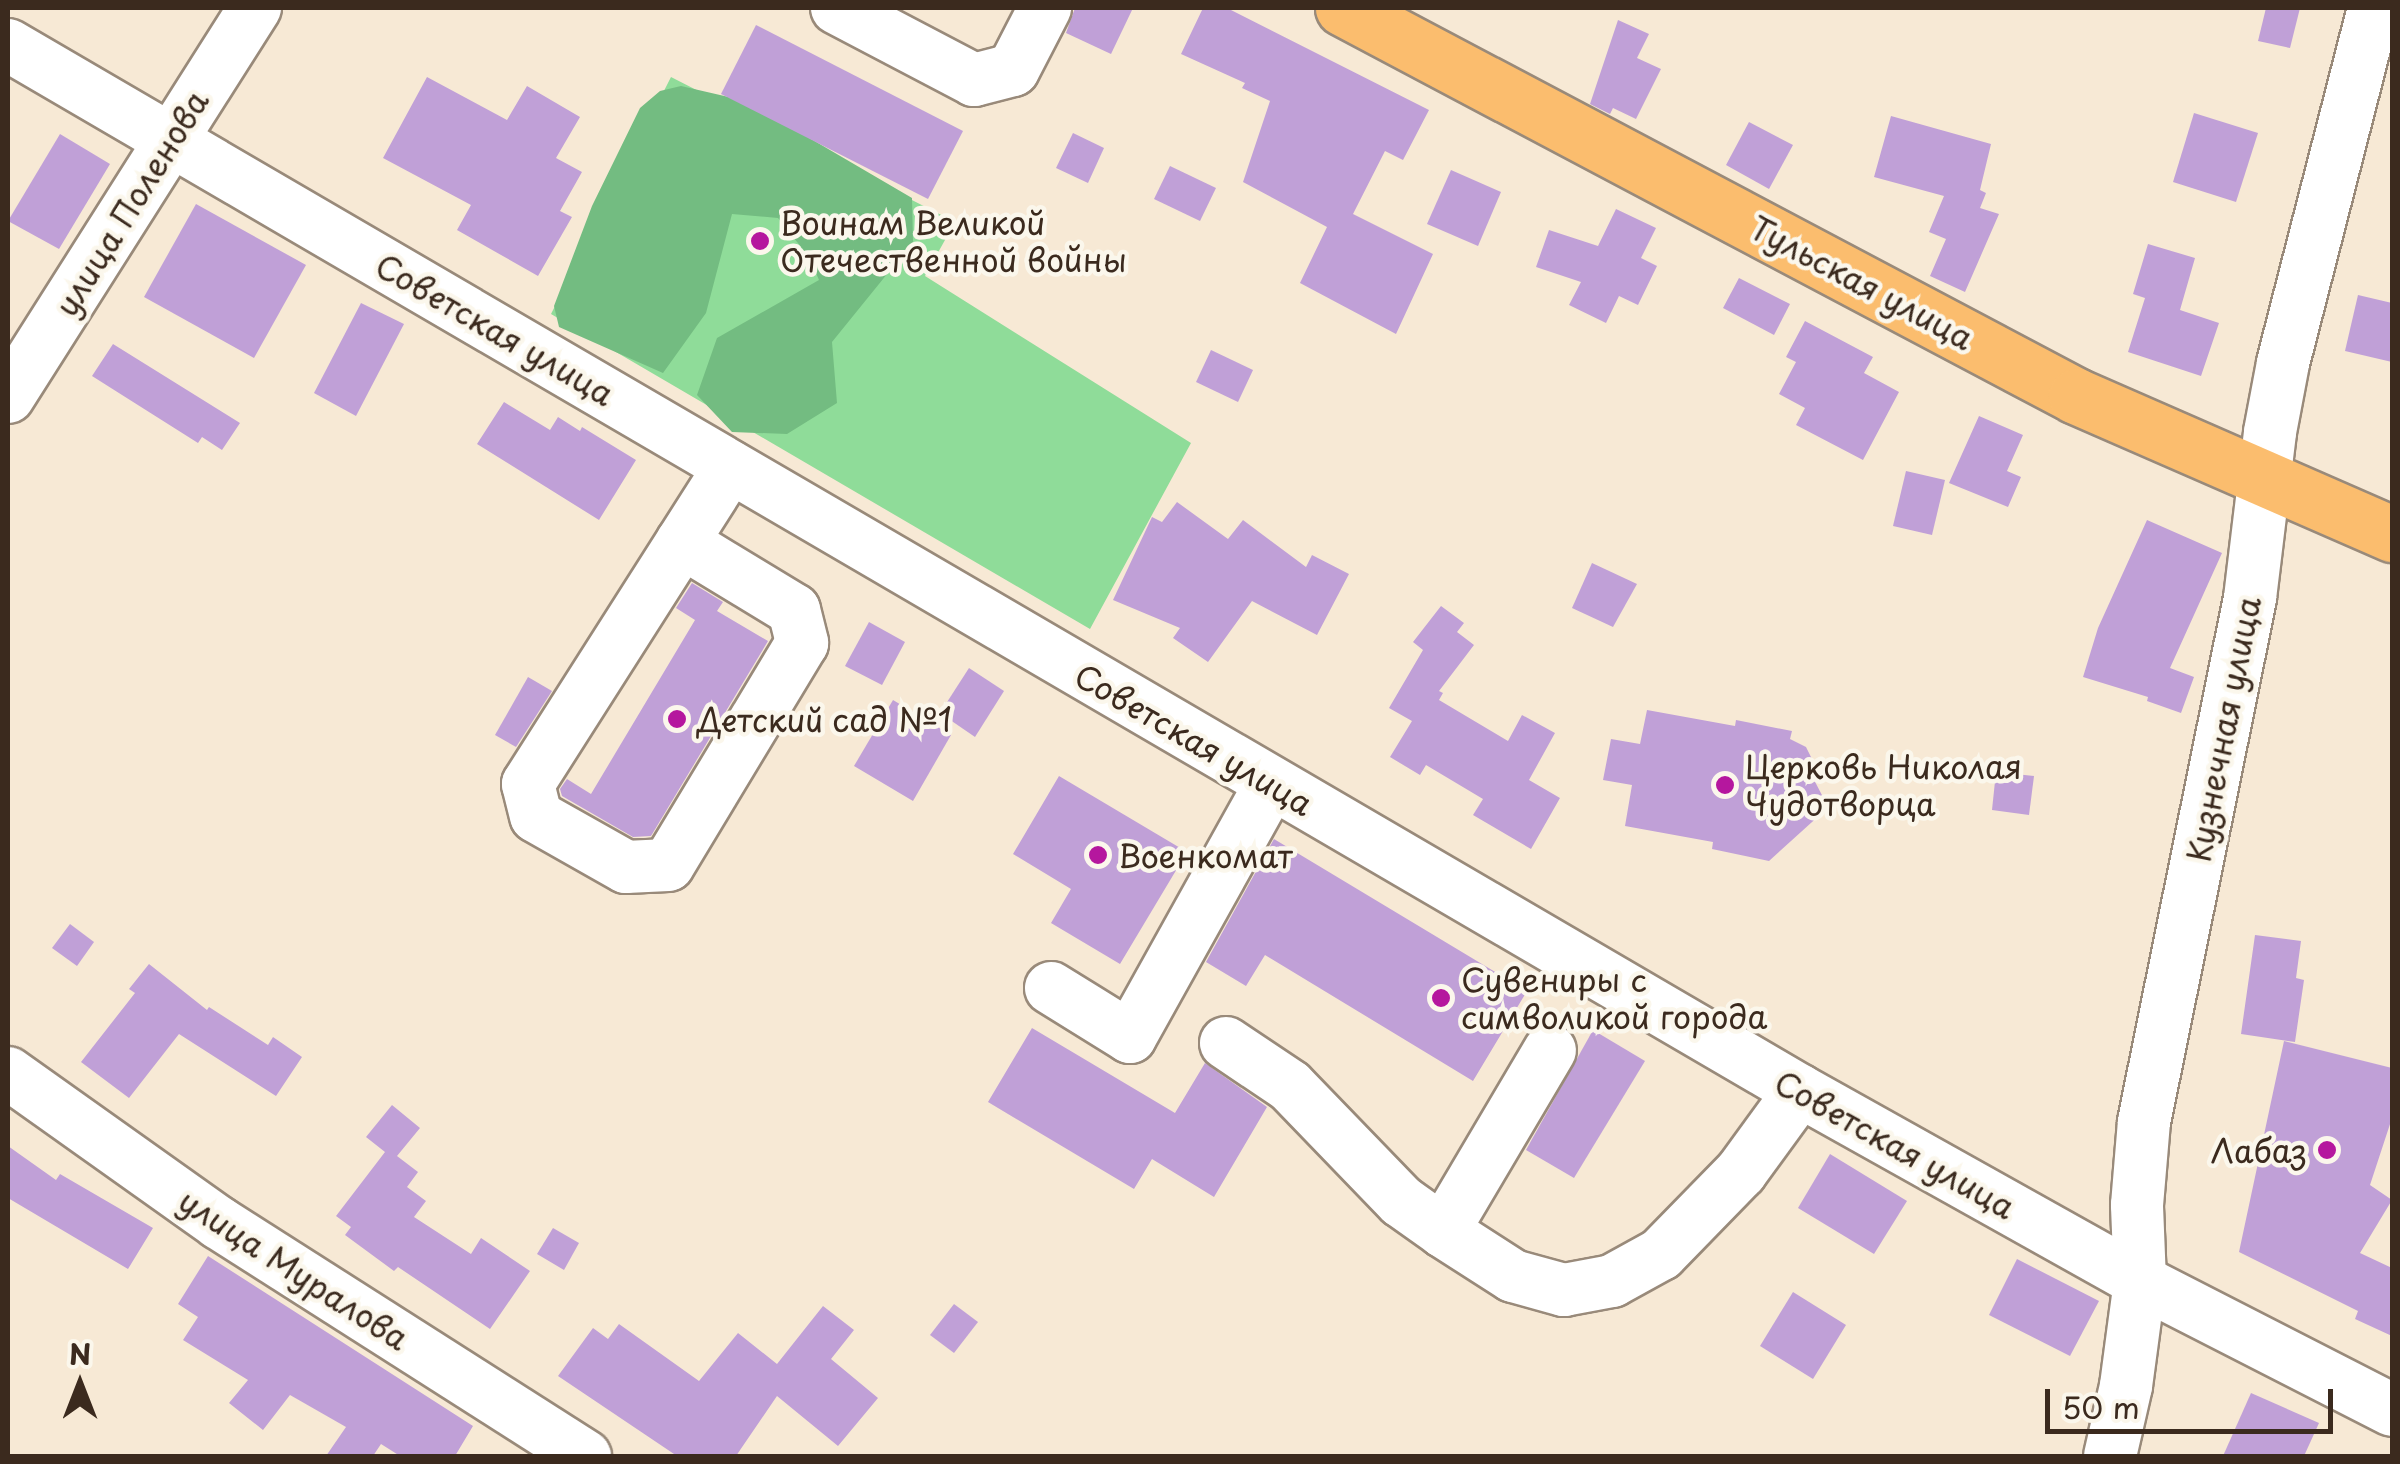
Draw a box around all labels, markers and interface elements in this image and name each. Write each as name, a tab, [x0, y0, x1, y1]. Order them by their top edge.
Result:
street label: улица Поленова	[46, 83, 216, 323]
place label: Воинам Великой Отечественной войны	[780, 204, 1128, 279]
street label: Тульская улица	[1743, 206, 1981, 358]
marker: Воинам Великой Отечественной войны	[749, 230, 771, 252]
street label: Советская улица	[368, 245, 622, 413]
street label: Кузнечная улица	[2178, 592, 2268, 866]
street label: Советская улица	[1067, 655, 1321, 823]
place label: Детский сад №1	[697, 700, 955, 738]
marker: Детский сад №1	[666, 708, 688, 730]
place label: Церковь Николая Чудотворца	[1745, 748, 2021, 823]
marker: Церковь Николая Чудотворца	[1714, 774, 1736, 796]
place label: Военкомат	[1118, 836, 1293, 874]
marker: Военкомат	[1087, 844, 1109, 866]
place label: Сувениры с символикой города	[1461, 961, 1767, 1036]
marker: Сувениры с символикой города	[1430, 987, 1452, 1009]
street label: Советская улица	[1767, 1062, 2023, 1226]
place label: Лабаз	[2211, 1131, 2307, 1169]
marker: Лабаз	[2316, 1139, 2338, 1161]
street label: улица Муралова	[172, 1180, 416, 1358]
text: N	[69, 1332, 91, 1375]
north arrow	[30, 1334, 130, 1434]
scale bar	[2050, 1369, 2338, 1431]
text: 50 m	[2062, 1384, 2140, 1429]

